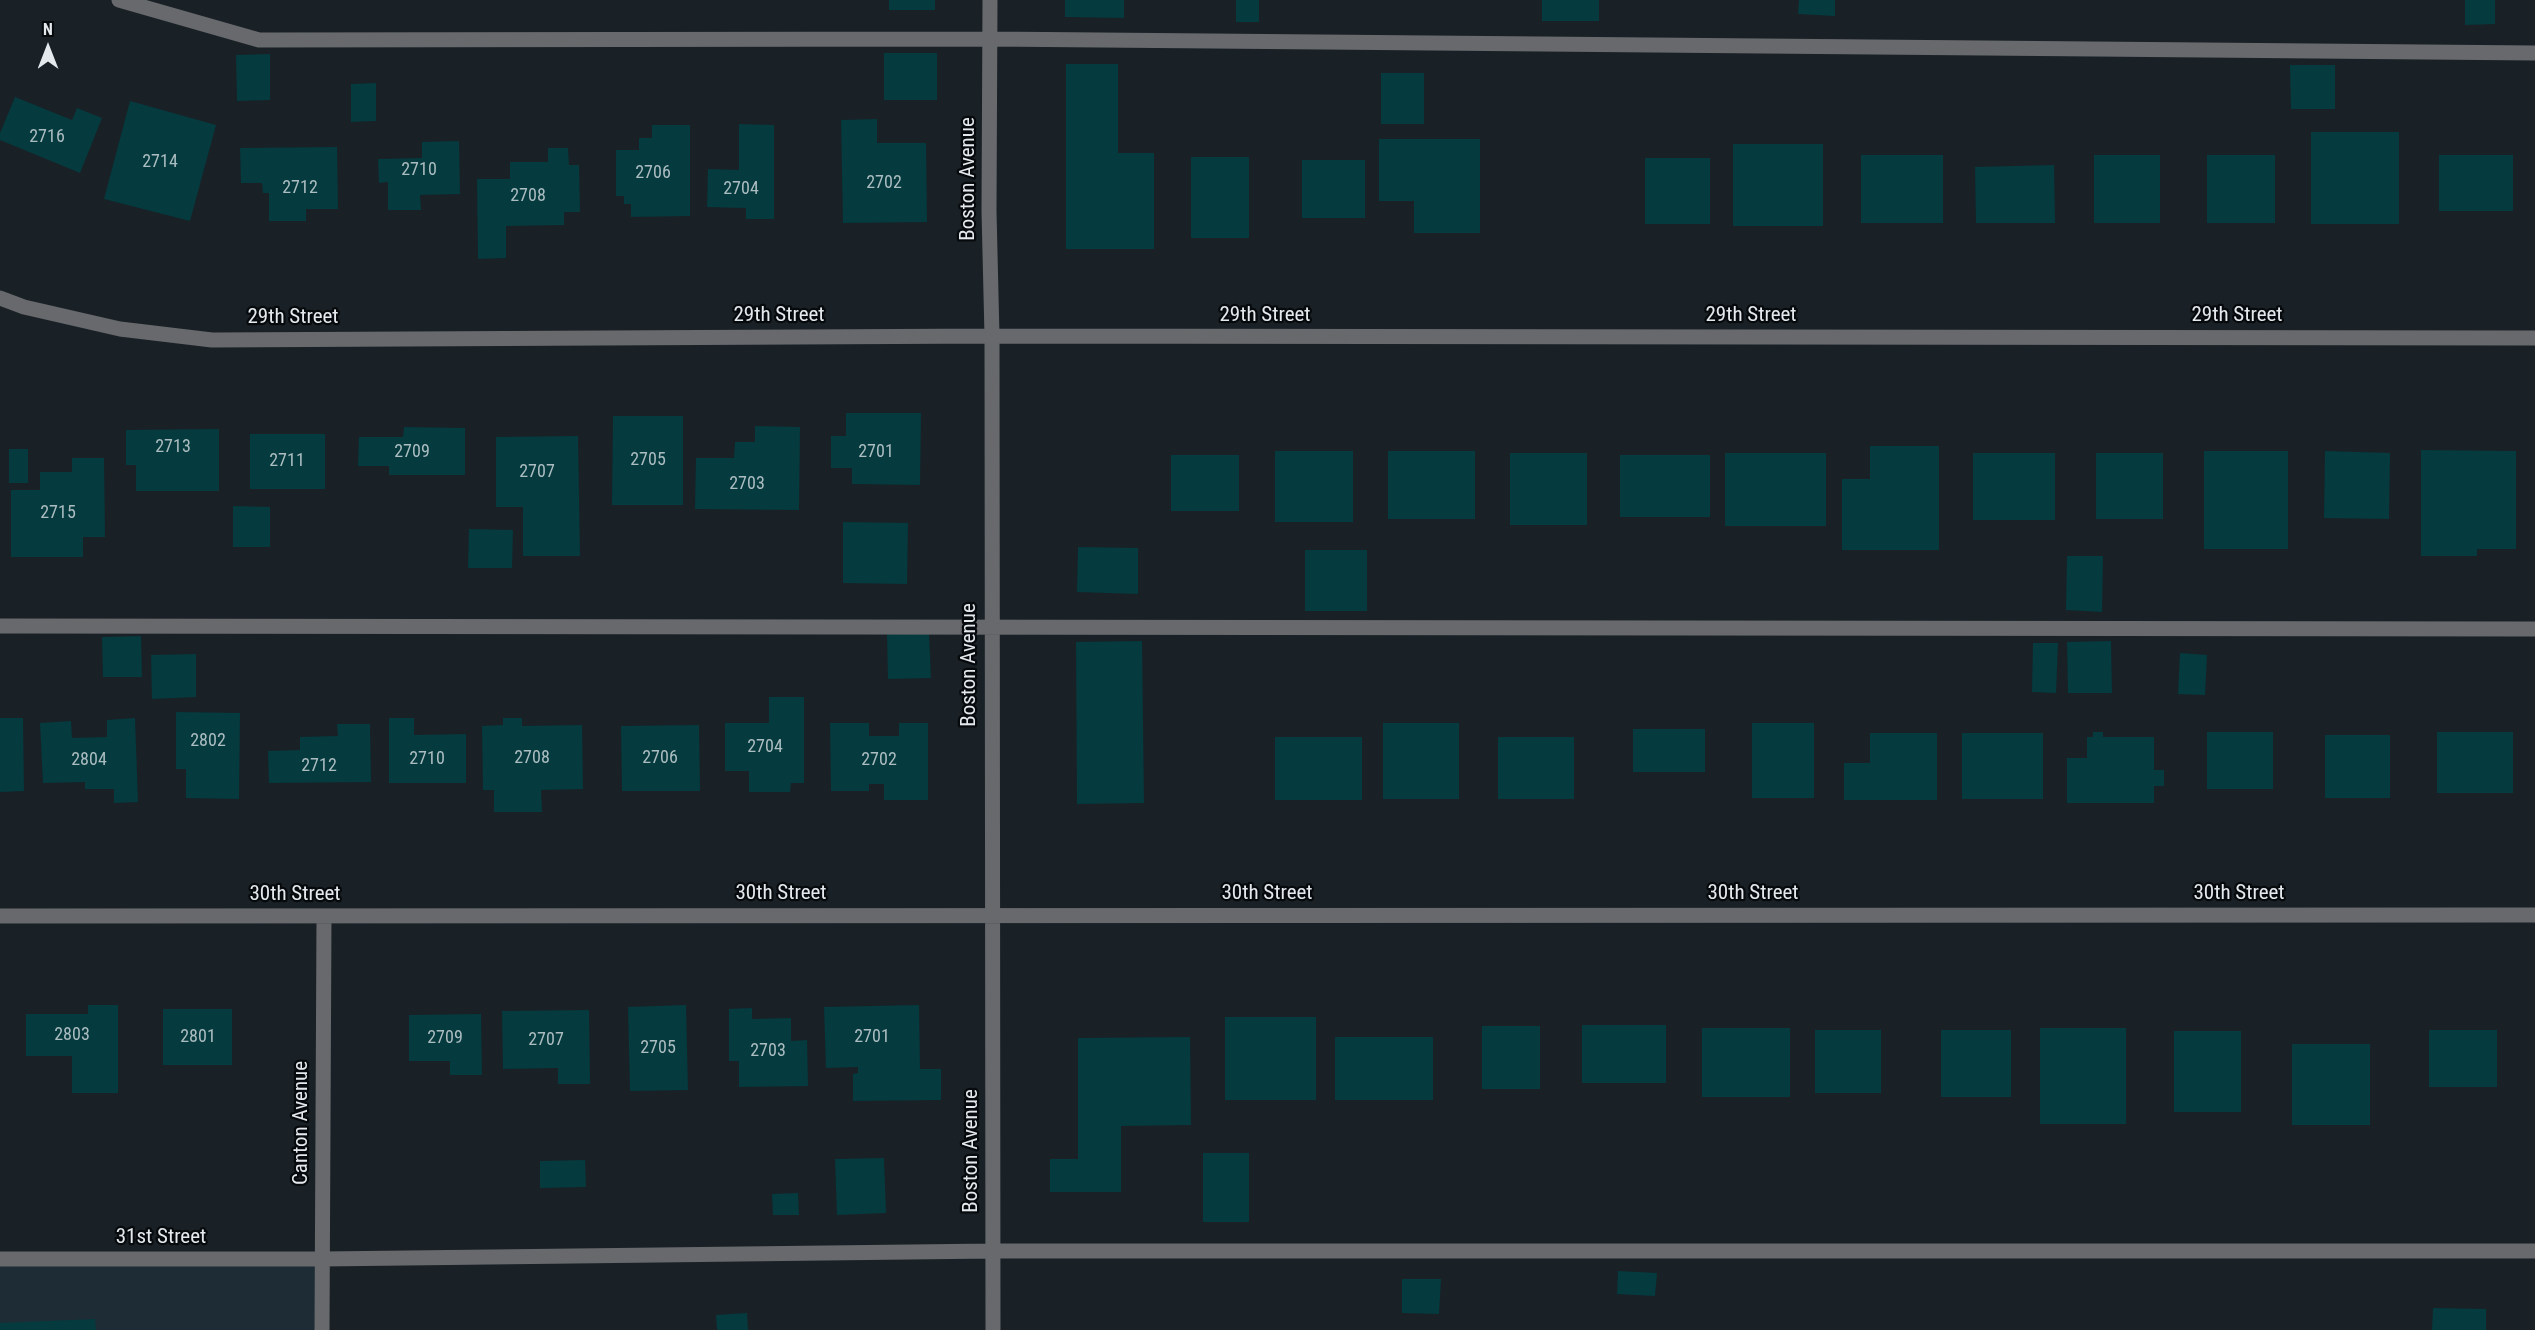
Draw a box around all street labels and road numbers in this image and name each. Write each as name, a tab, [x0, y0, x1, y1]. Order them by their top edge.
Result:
street label: Boston Avenue	[956, 117, 982, 241]
street label: 29th Street	[733, 303, 825, 329]
street label: 29th Street	[1219, 303, 1311, 329]
street label: 29th Street	[1705, 303, 1797, 329]
street label: 29th Street	[2191, 303, 2283, 329]
street label: 29th Street	[247, 305, 339, 331]
street label: Boston Avenue	[957, 603, 983, 727]
street label: 30th Street	[735, 881, 827, 907]
street label: 30th Street	[1221, 881, 1313, 907]
street label: 30th Street	[1707, 881, 1799, 907]
street label: 30th Street	[2193, 881, 2285, 907]
street label: 30th Street	[249, 882, 341, 908]
street label: Canton Avenue	[289, 1061, 315, 1185]
street label: Boston Avenue	[959, 1089, 985, 1213]
street label: 31st Street	[116, 1225, 206, 1251]

